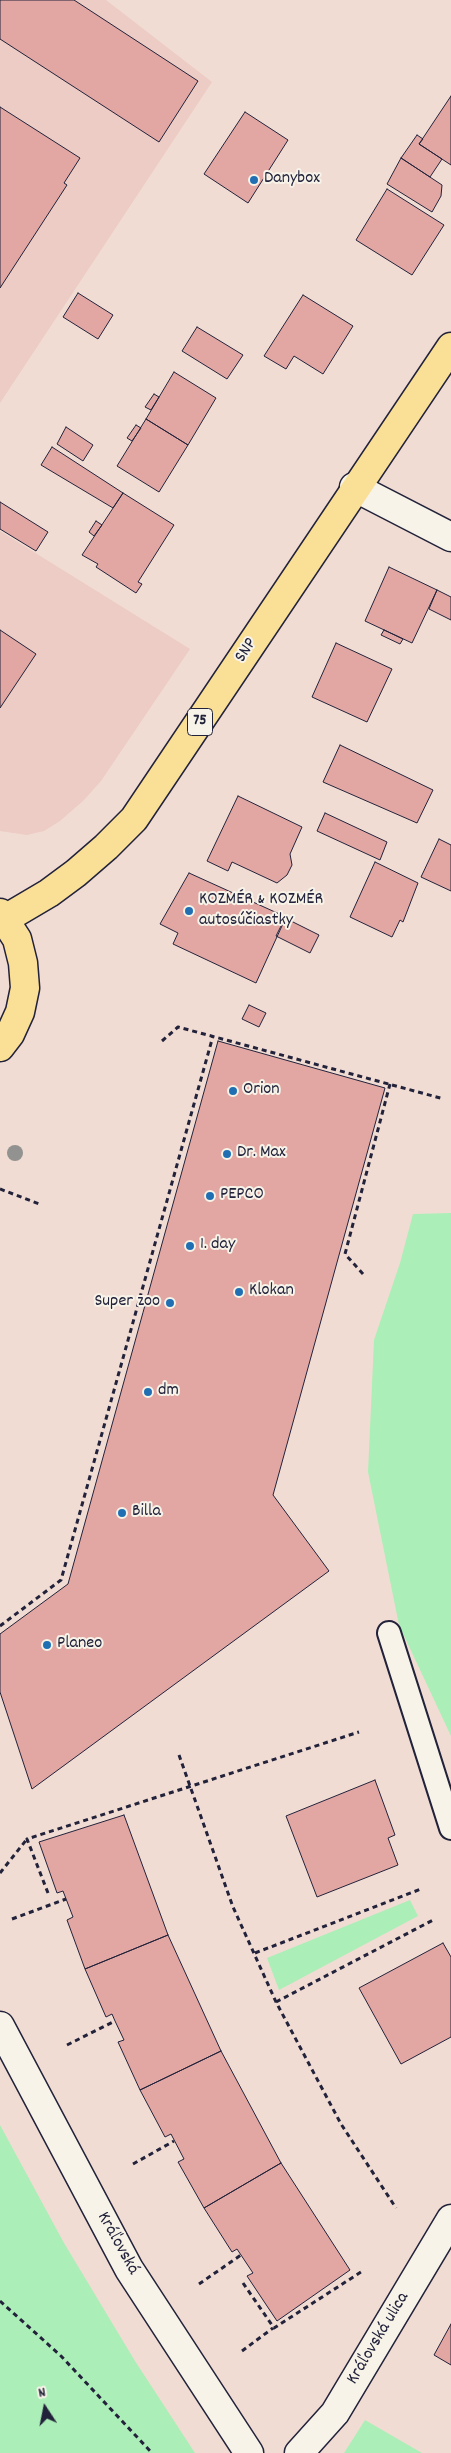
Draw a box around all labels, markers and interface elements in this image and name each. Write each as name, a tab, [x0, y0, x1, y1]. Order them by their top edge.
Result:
place label: Danybox	[264, 169, 320, 191]
marker: Danybox	[248, 174, 260, 186]
street label: SNP	[231, 635, 263, 667]
road number: 75	[188, 709, 212, 736]
place label: KOZMÉR & KOZMÉR autosúčiastky	[199, 890, 323, 932]
marker: KOZMÉR & KOZMÉR autosúčiastky	[183, 905, 195, 917]
place label: Orion	[243, 1080, 280, 1102]
marker: Orion	[227, 1085, 239, 1097]
place label: Dr. Max	[237, 1143, 286, 1165]
marker: Dr. Max	[221, 1148, 233, 1160]
place label: PEPCO	[220, 1185, 264, 1207]
marker: PEPCO	[204, 1190, 216, 1202]
place label: 1. day	[200, 1235, 235, 1257]
marker: 1. day	[184, 1240, 196, 1252]
place label: Klokan	[249, 1281, 294, 1303]
marker: Klokan	[233, 1286, 245, 1298]
place label: Super zoo	[94, 1292, 160, 1314]
marker: Super zoo	[164, 1297, 176, 1309]
place label: dm	[158, 1381, 179, 1403]
marker: dm	[142, 1386, 154, 1398]
place label: Billa	[132, 1502, 161, 1524]
marker: Billa	[116, 1507, 128, 1519]
place label: Planeo	[57, 1634, 102, 1656]
marker: Planeo	[41, 1639, 53, 1651]
street label: Kráľovská	[91, 2209, 143, 2279]
street label: Kráľovská ulica	[343, 2289, 415, 2389]
north arrow	[20, 2383, 70, 2433]
text: N	[37, 2383, 47, 2404]

